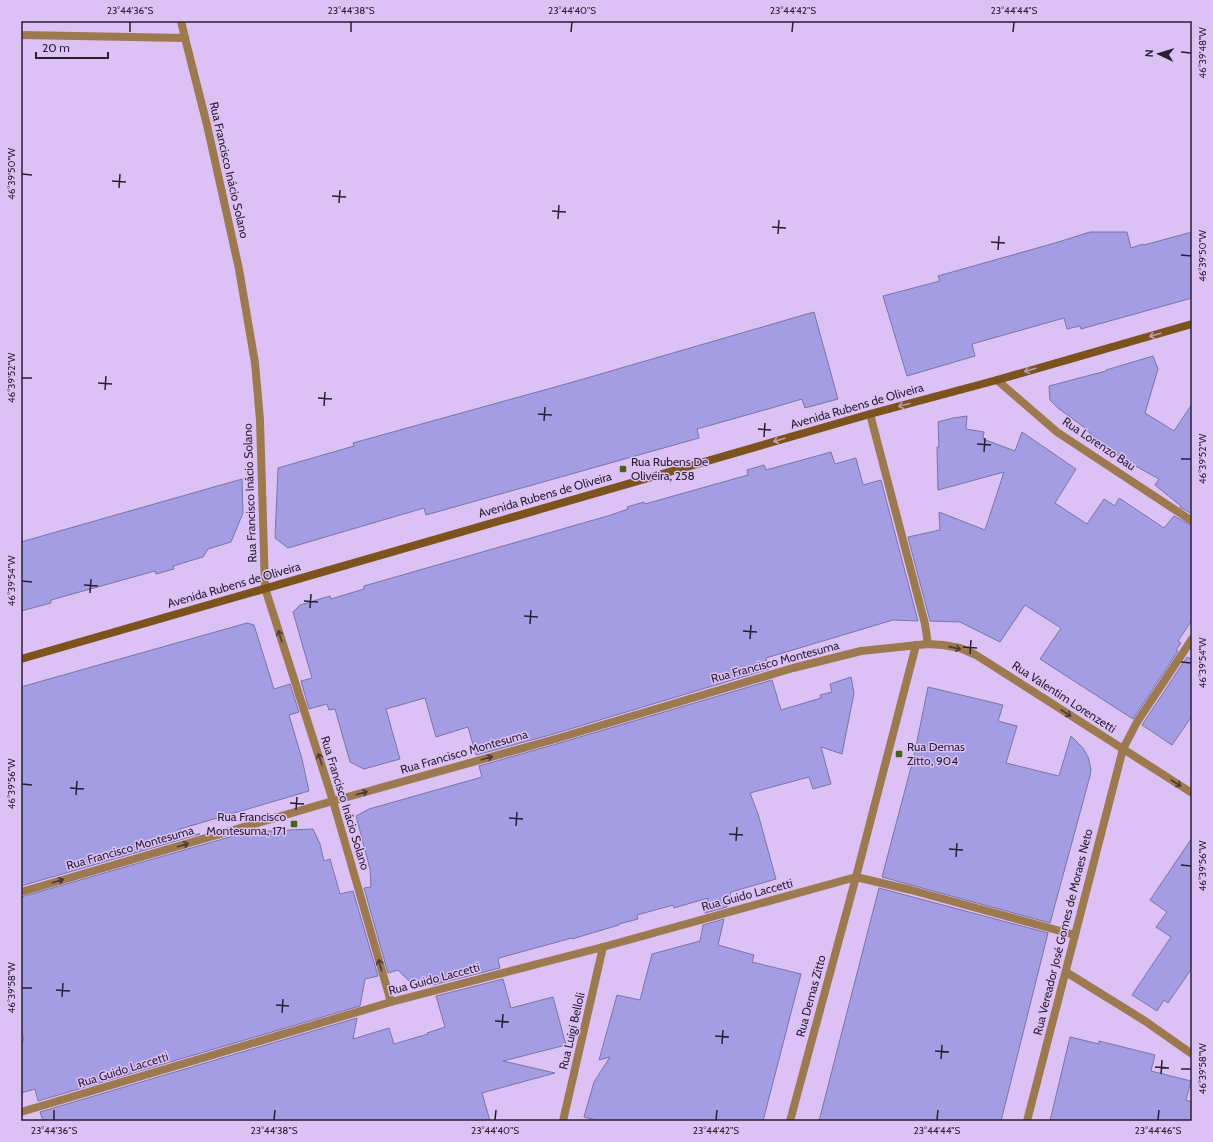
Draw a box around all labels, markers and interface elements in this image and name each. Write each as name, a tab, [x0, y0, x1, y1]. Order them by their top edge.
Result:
text: 23°44'36"S	[107, 4, 153, 17]
text: 23°44'38"S	[328, 4, 375, 17]
text: 23°44'40"S	[548, 4, 596, 17]
text: 23°44'42"S	[770, 4, 816, 17]
text: 23°44'44"S	[991, 4, 1038, 17]
text: 46°39'48"W	[1196, 27, 1209, 79]
scale bar	[36, 34, 108, 60]
north arrow	[1139, 34, 1179, 74]
text: 20 m	[42, 40, 70, 55]
text: N	[1142, 49, 1156, 58]
street label: Rua Francisco Inácio Solano	[206, 100, 253, 240]
text: 46°39'50"W	[5, 147, 18, 200]
text: 46°39'50"W	[1196, 229, 1209, 282]
one-way arrow	[1148, 331, 1161, 339]
text: 46°39'52"W	[5, 352, 18, 403]
one-way arrow	[1023, 367, 1036, 375]
street label: Avenida Rubens de Oliveira	[789, 379, 925, 432]
one-way arrow	[898, 402, 911, 409]
street label: Rua Lorenzo Bau	[1060, 414, 1139, 474]
street label: Rua Francisco Inácio Solano	[240, 423, 259, 563]
text: 46°39'52"W	[1196, 433, 1209, 484]
one-way arrow	[773, 437, 786, 444]
place label: Rua Rubens De Oliveira, 258	[631, 454, 708, 483]
marker: Rua Rubens De Oliveira, 258	[618, 464, 628, 474]
street label: Avenida Rubens de Oliveira	[477, 468, 613, 521]
text: 46°39'54"W	[5, 555, 18, 606]
street label: Avenida Rubens de Oliveira	[166, 558, 302, 611]
one-way arrow	[276, 630, 284, 642]
street label: Rua Francisco Montesuma	[709, 637, 841, 686]
text: 46°39'54"W	[1196, 637, 1209, 688]
one-way arrow	[948, 644, 961, 652]
street label: Rua Valentim Lorenzetti	[1009, 657, 1119, 736]
one-way arrow	[1060, 709, 1071, 717]
street label: Rua Francisco Montesuma	[398, 726, 530, 777]
street label: Rua Francisco Inácio Solano	[318, 734, 373, 872]
place label: Rua Demas Zitto, 904	[907, 739, 965, 768]
marker: Rua Demas Zitto, 904	[894, 749, 904, 759]
one-way arrow	[316, 753, 323, 766]
one-way arrow	[480, 754, 493, 761]
text: 46°39'56"W	[5, 758, 18, 809]
one-way arrow	[1170, 779, 1181, 787]
one-way arrow	[355, 789, 368, 796]
place label: Rua Francisco Montesuma, 171	[206, 809, 286, 838]
marker: Rua Francisco Montesuma, 171	[289, 819, 299, 829]
street label: Rua Francisco Montesuma	[64, 822, 196, 873]
street label: Rua Vereador José Gomes de Moraes Neto	[1030, 827, 1096, 1037]
text: 46°39'56"W	[1196, 840, 1209, 891]
one-way arrow	[176, 841, 189, 848]
street label: Rua Guido Laccetti	[700, 875, 794, 914]
one-way arrow	[52, 877, 65, 884]
street label: Rua Demas Zitto	[792, 953, 829, 1039]
one-way arrow	[376, 959, 383, 972]
street label: Rua Guido Laccetti	[387, 959, 481, 998]
text: 46°39'58"W	[5, 962, 18, 1014]
street label: Rua Luigi Belloli	[555, 991, 588, 1071]
text: 46°39'58"W	[1196, 1043, 1209, 1095]
street label: Rua Guido Laccetti	[76, 1049, 170, 1090]
text: 23°44'36"S	[31, 1124, 77, 1137]
text: 23°44'38"S	[251, 1124, 298, 1137]
text: 23°44'40"S	[471, 1124, 519, 1137]
text: 23°44'42"S	[693, 1124, 739, 1137]
text: 23°44'44"S	[914, 1124, 961, 1137]
text: 23°44'46"S	[1135, 1124, 1182, 1137]

